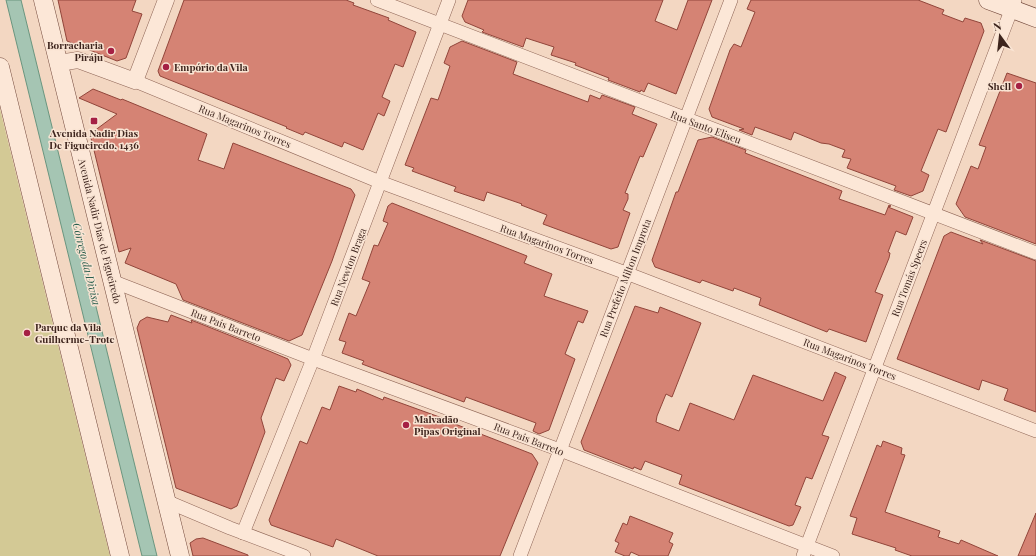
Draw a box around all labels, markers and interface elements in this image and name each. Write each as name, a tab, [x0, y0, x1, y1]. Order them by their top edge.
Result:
north arrow	[980, 16, 1020, 56]
text: N	[992, 18, 1003, 34]
place label: Borracharia Piráju	[47, 38, 104, 64]
marker: Borracharia Piráju	[106, 46, 116, 56]
place label: Empório da Vila	[174, 60, 249, 74]
marker: Empório da Vila	[161, 62, 171, 72]
place label: Shell	[988, 79, 1011, 93]
marker: Shell	[1014, 81, 1024, 91]
street label: Rua Magarinos Torres	[197, 101, 293, 151]
street label: Rua Santo Eliseu	[669, 107, 744, 147]
marker: Avenida Nadir Dias De Figueiredo, 1436	[89, 116, 99, 126]
place label: Avenida Nadir Dias De Figueiredo, 1436	[49, 126, 139, 152]
street label: Avenida Nadir Dias de Figueiredo	[75, 156, 125, 306]
street label: Rua Prefeito Milton Improta	[596, 217, 654, 339]
water label: Córrego da Divisa	[69, 221, 105, 307]
street label: Rua Magarinos Torres	[498, 221, 596, 267]
street label: Rua Newton Braga	[327, 226, 369, 308]
street label: Rua Tomás Speers	[888, 237, 930, 319]
street label: Rua Pais Barreto	[189, 305, 264, 345]
place label: Parque da Vila Guilherme-Trote	[35, 320, 115, 346]
marker: Parque da Vila Guilherme-Trote	[22, 328, 32, 338]
street label: Rua Magarinos Torres	[802, 335, 898, 383]
place label: Malvadão Pipas Original	[414, 412, 481, 438]
street label: Rua Pais Barreto	[492, 419, 567, 459]
marker: Malvadão Pipas Original	[401, 420, 411, 430]

